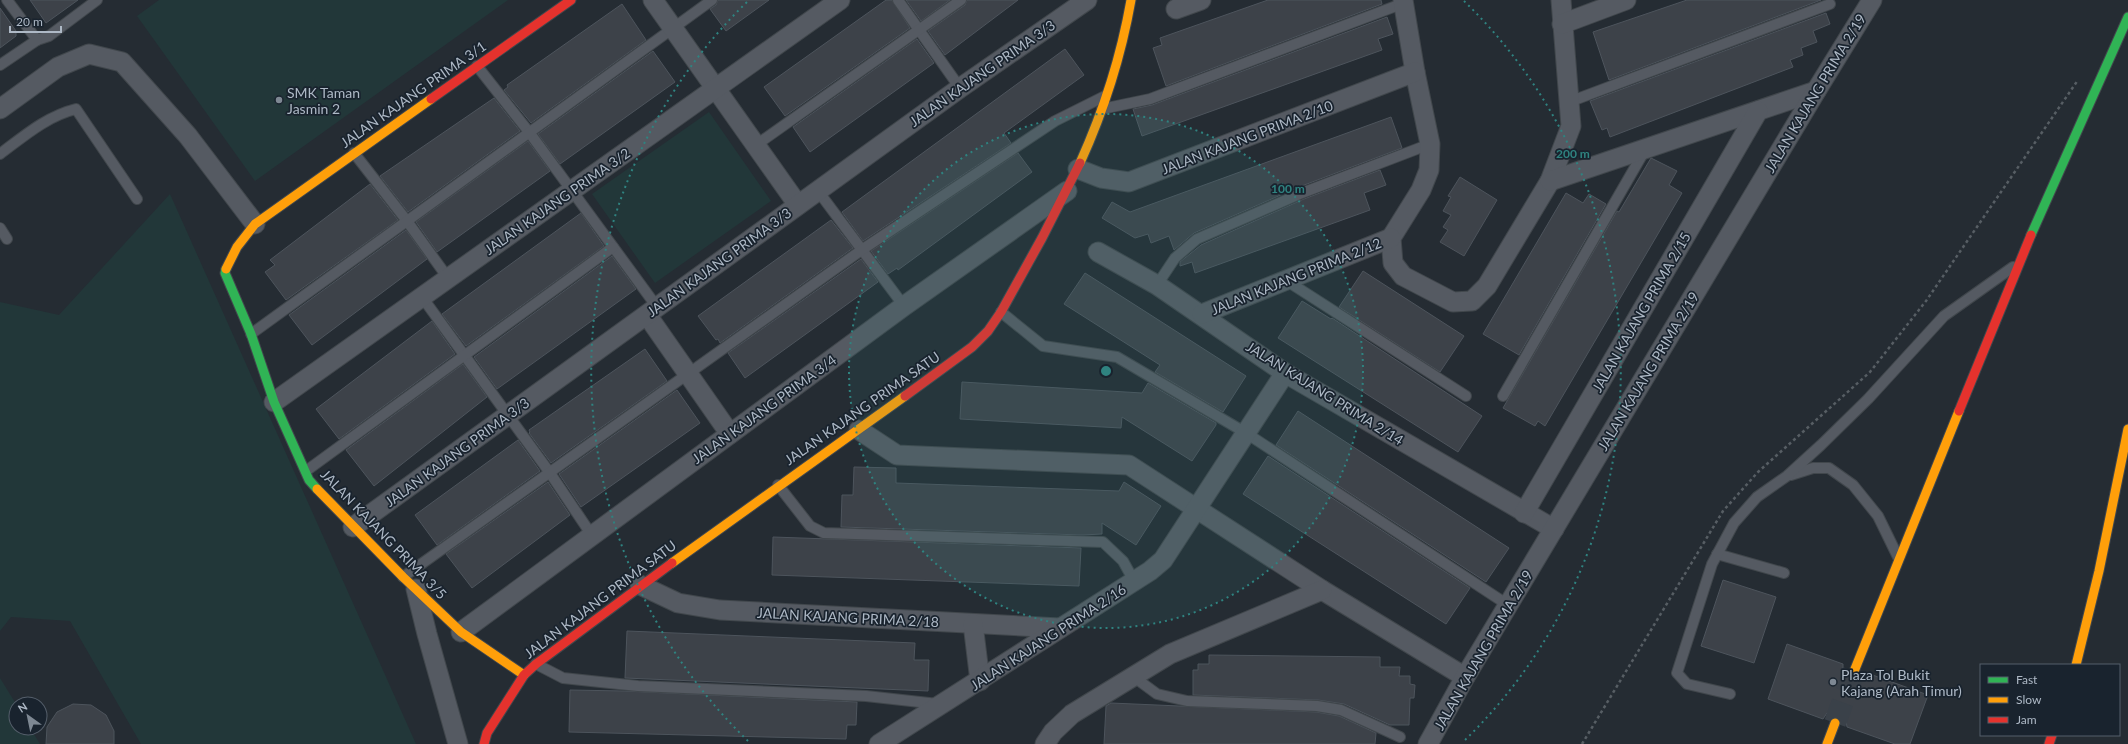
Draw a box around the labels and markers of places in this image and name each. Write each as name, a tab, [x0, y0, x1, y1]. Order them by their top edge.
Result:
place label: SMK Taman Jasmin 2	[287, 84, 360, 117]
marker: SMK Taman Jasmin 2	[274, 95, 284, 105]
centre of rings	[1099, 364, 1113, 378]
place label: Plaza Tol Bukit Kajang (Arah Timur)	[1841, 666, 1962, 699]
marker: Plaza Tol Bukit Kajang (Arah Timur)	[1828, 677, 1838, 687]

